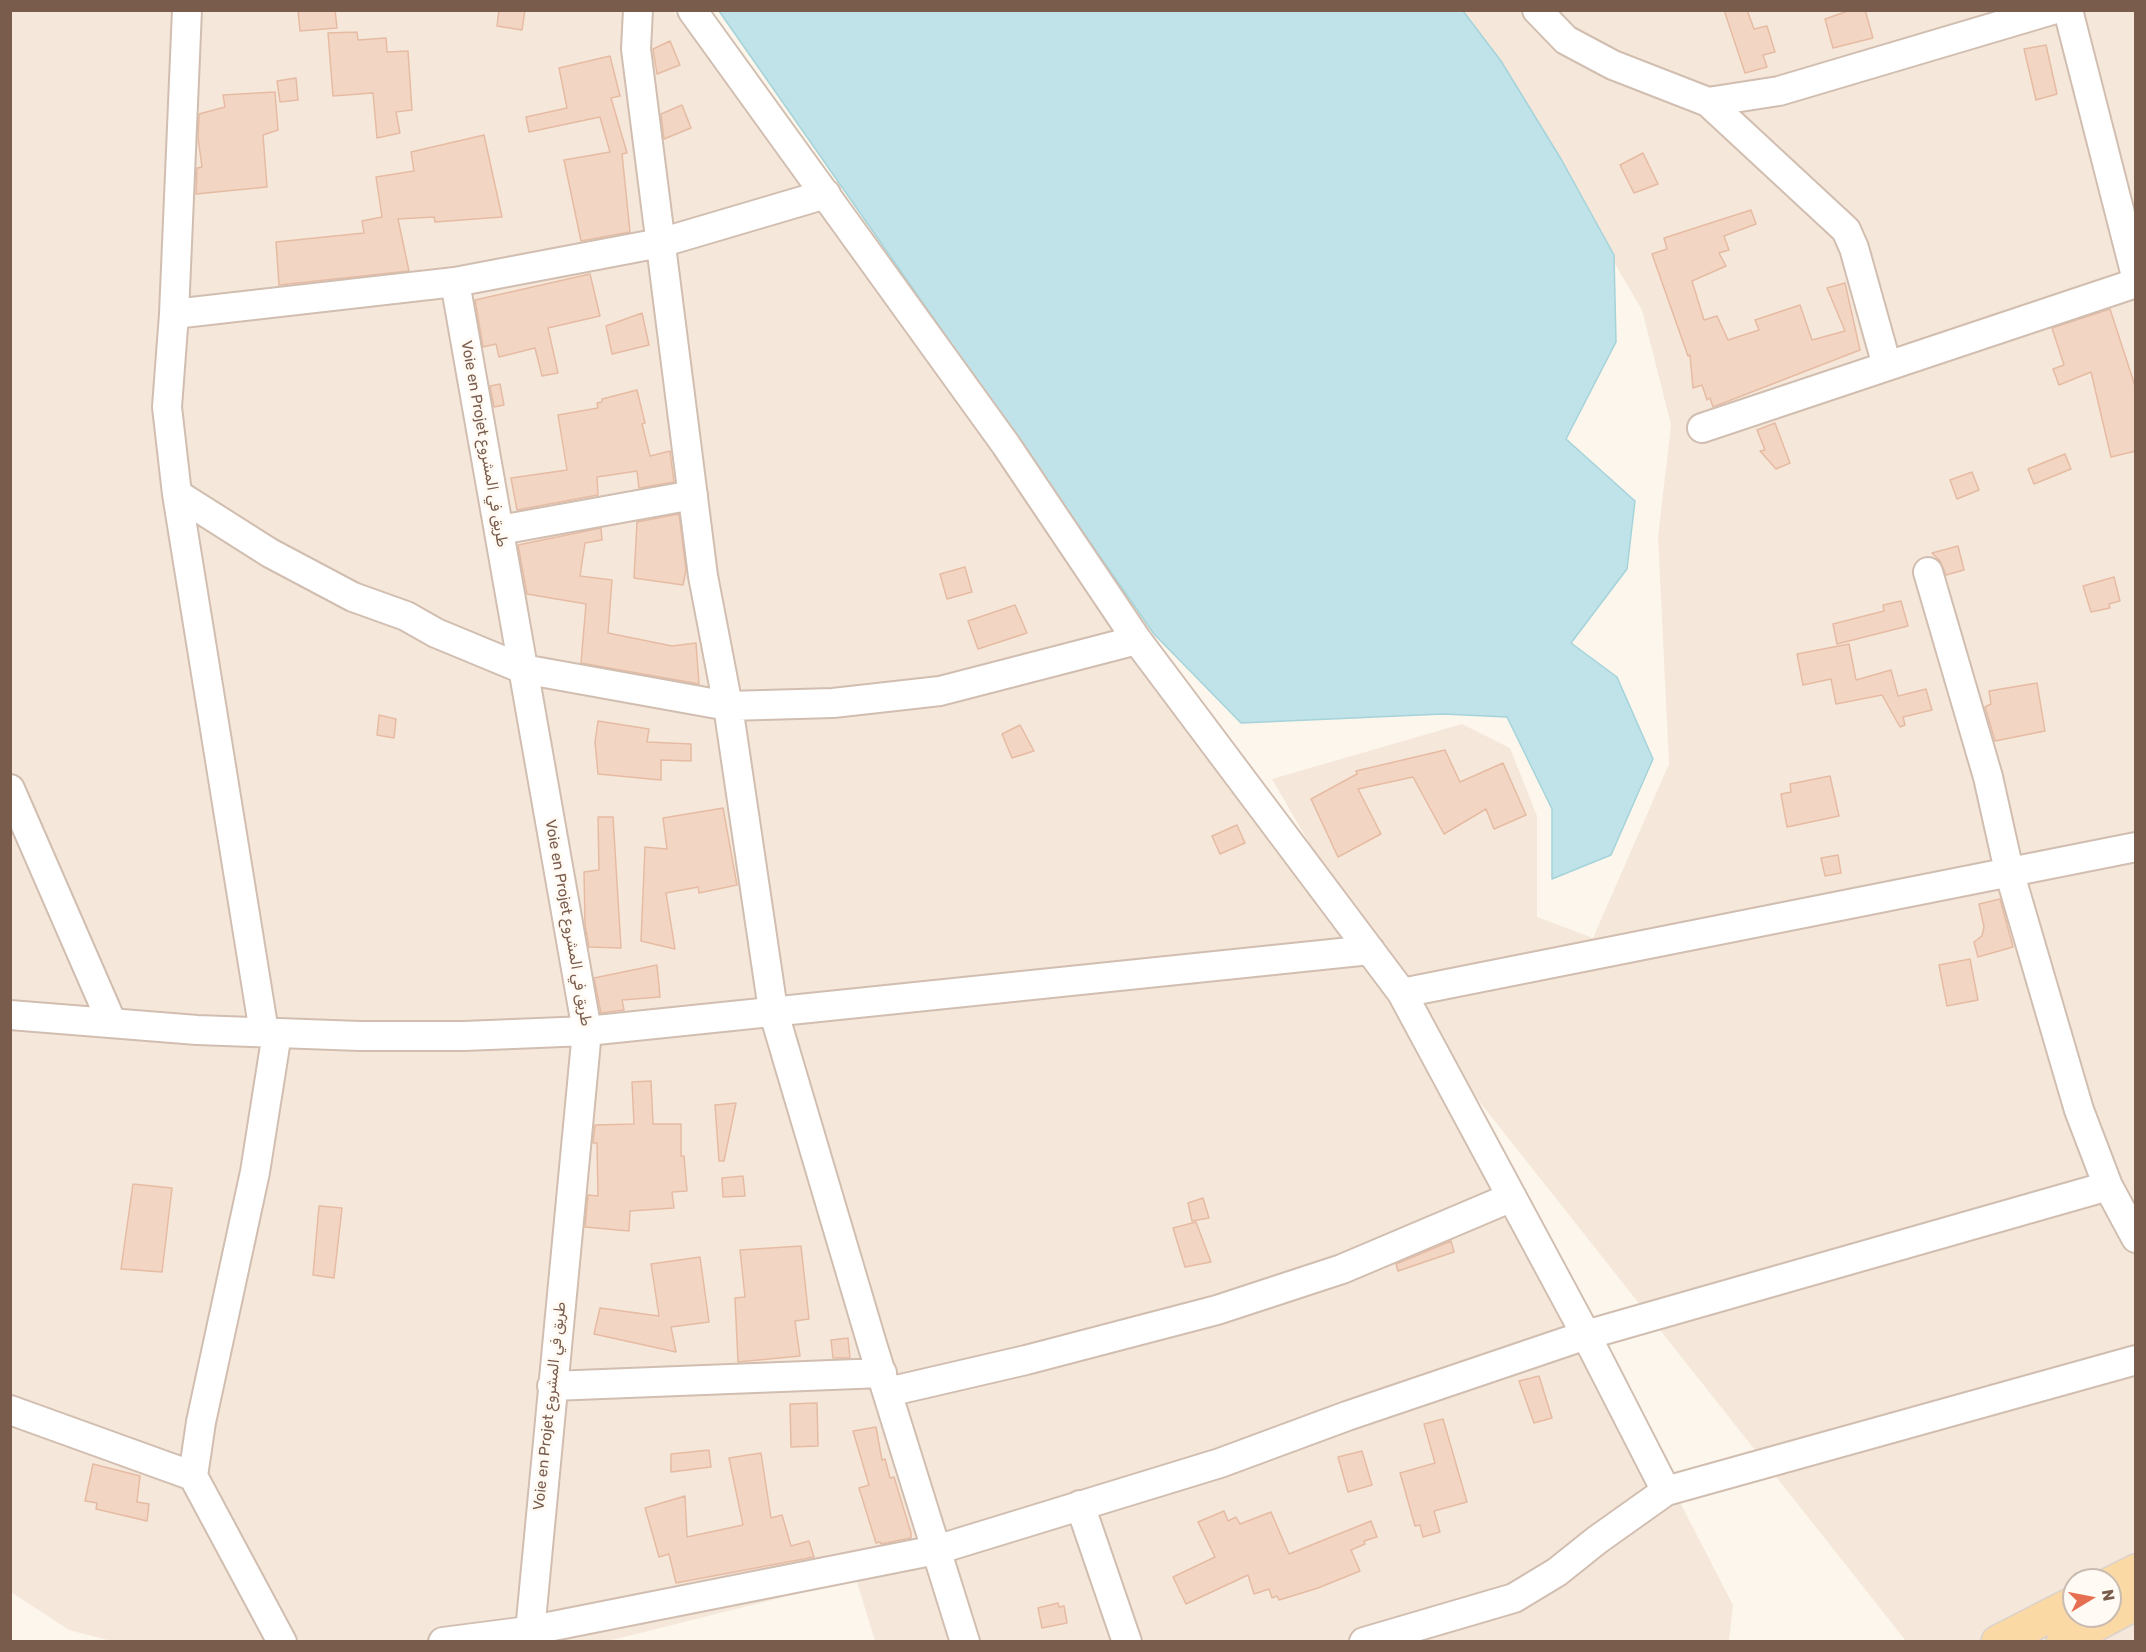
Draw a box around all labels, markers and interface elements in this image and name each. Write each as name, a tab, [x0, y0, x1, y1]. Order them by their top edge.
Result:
street label: Voie en Projet طريق في المشروع	[457, 339, 511, 549]
street label: Voie en Projet طريق في المشروع	[541, 818, 595, 1028]
street label: Voie en Projet طريق في المشروع	[530, 1301, 570, 1511]
north arrow	[2062, 1568, 2122, 1628]
text: N	[2098, 1588, 2119, 1602]

